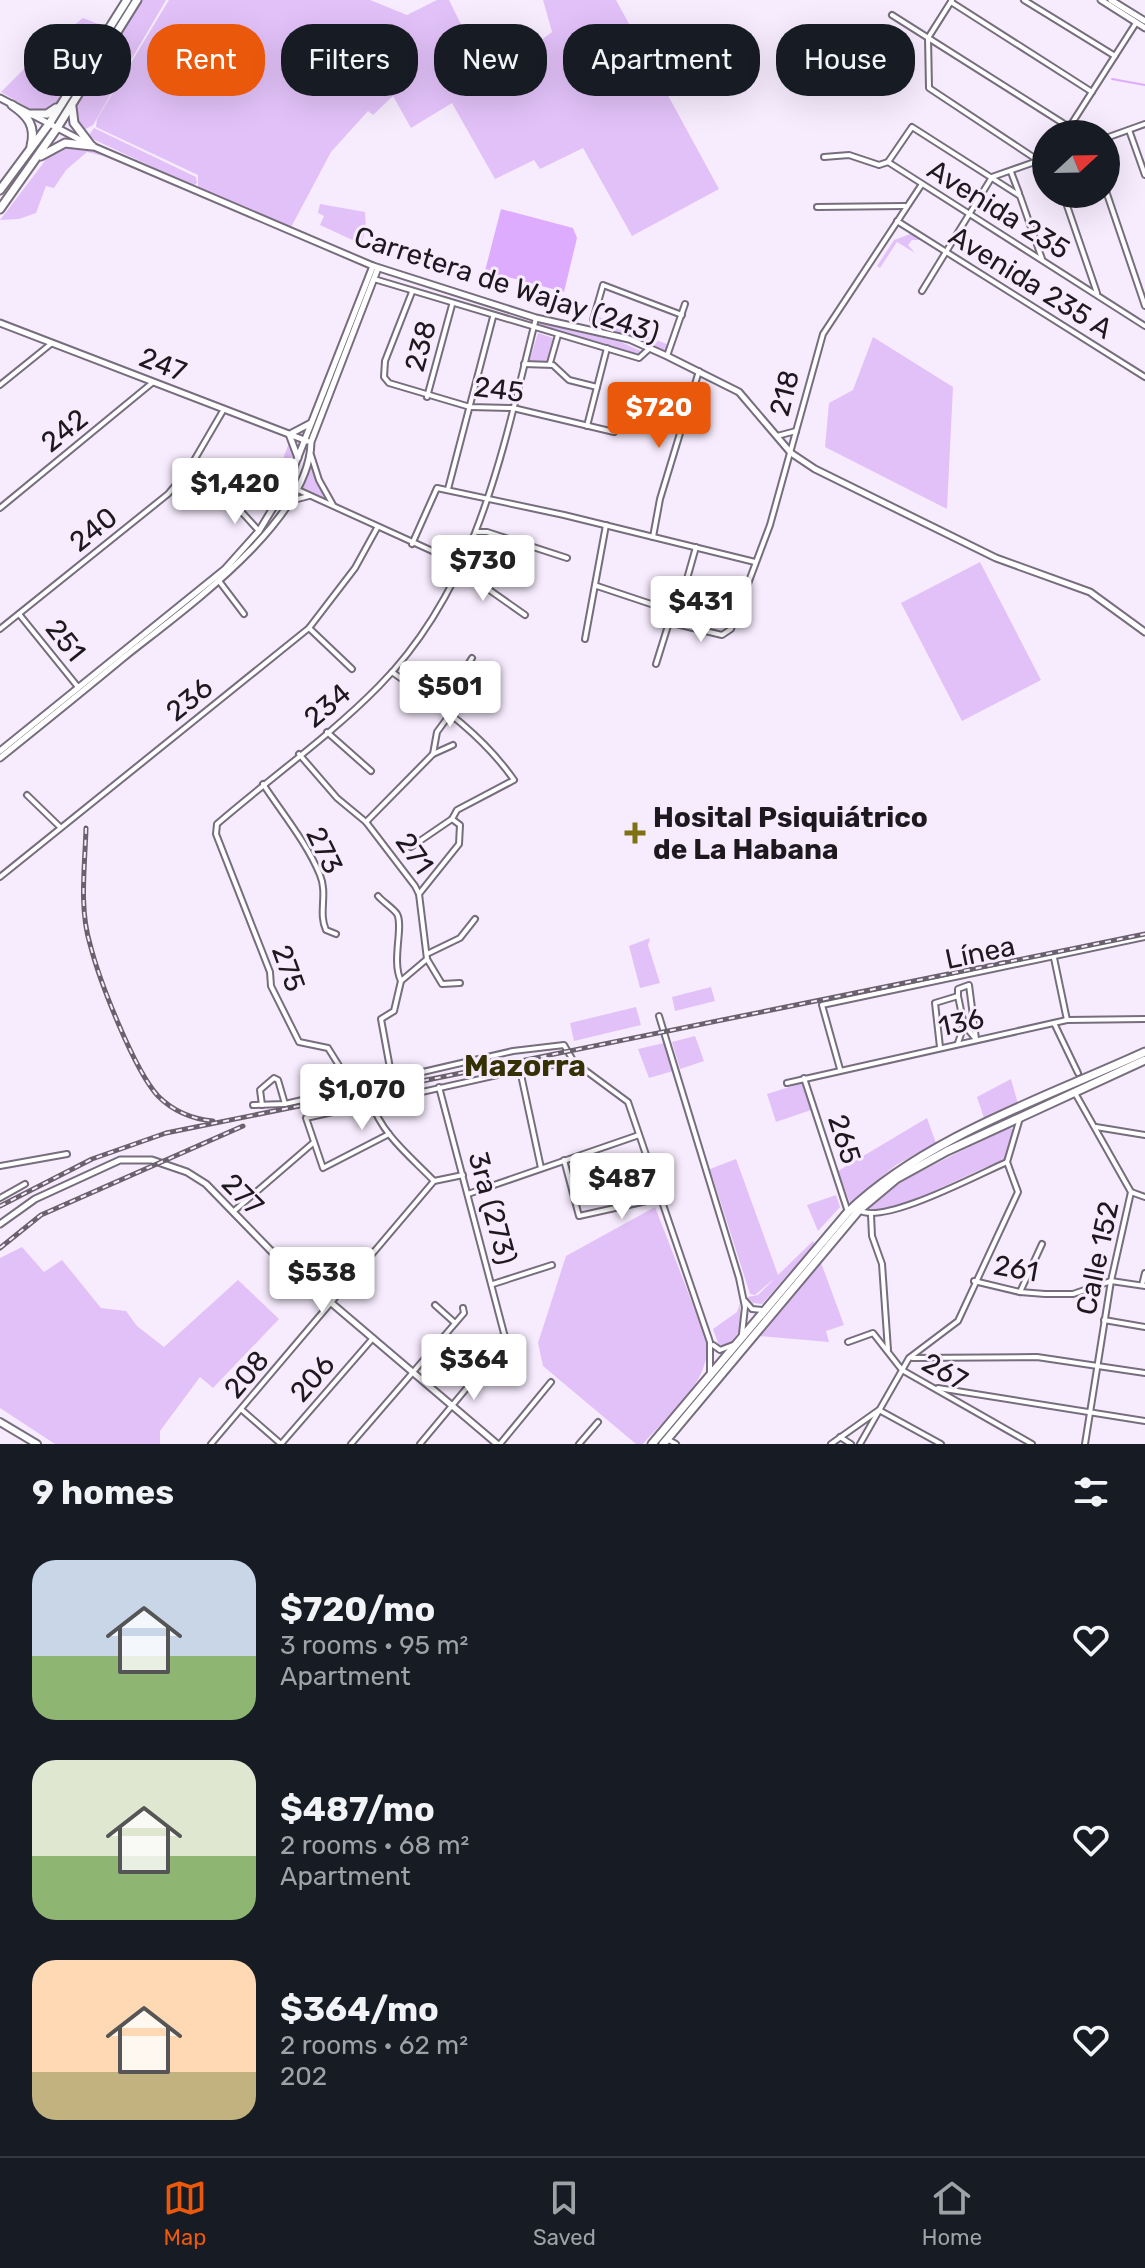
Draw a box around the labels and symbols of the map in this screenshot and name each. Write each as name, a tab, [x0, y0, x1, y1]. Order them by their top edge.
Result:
north arrow	[1032, 120, 1120, 208]
street label: Avenida 235	[922, 153, 1076, 266]
street label: Carretera de Wajay (243)	[350, 219, 664, 349]
street label: Avenida 235 A	[943, 219, 1119, 346]
street label: 238	[398, 317, 443, 375]
street label: 247	[135, 341, 191, 388]
street label: 218	[763, 367, 806, 420]
street label: 245	[472, 370, 526, 409]
pin: $720	[612, 382, 706, 450]
street label: 242	[35, 402, 94, 459]
pin: $1,420	[170, 458, 300, 526]
street label: 240	[63, 500, 124, 558]
pin: $730	[436, 535, 530, 603]
pin: $431	[654, 576, 748, 644]
street label: 251	[39, 613, 92, 668]
pin: $501	[403, 661, 497, 729]
street label: 236	[159, 671, 219, 728]
street label: 234	[297, 676, 357, 734]
place label: Hosital Psiquiátrico de La Habana	[653, 801, 928, 866]
street label: 273	[299, 822, 350, 879]
marker: Hosital Psiquiátrico de La Habana	[624, 822, 646, 844]
street label: 271	[389, 826, 440, 880]
street label: Línea	[942, 929, 1018, 976]
street label: 275	[265, 940, 312, 996]
street label: 136	[935, 1002, 987, 1043]
district label: Mazorra	[464, 1048, 586, 1084]
pin: $1,070	[297, 1064, 427, 1132]
street label: 265	[821, 1110, 868, 1168]
street label: 3ra (273)	[462, 1148, 523, 1268]
pin: $487	[575, 1153, 669, 1221]
street label: 277	[215, 1167, 270, 1222]
street label: Calle 152	[1069, 1198, 1126, 1318]
pin: $538	[275, 1247, 369, 1315]
street label: 261	[991, 1248, 1041, 1289]
pin: $364	[427, 1334, 521, 1402]
street label: 208	[217, 1344, 276, 1405]
street label: 267	[916, 1346, 973, 1397]
street label: 206	[283, 1348, 342, 1408]

